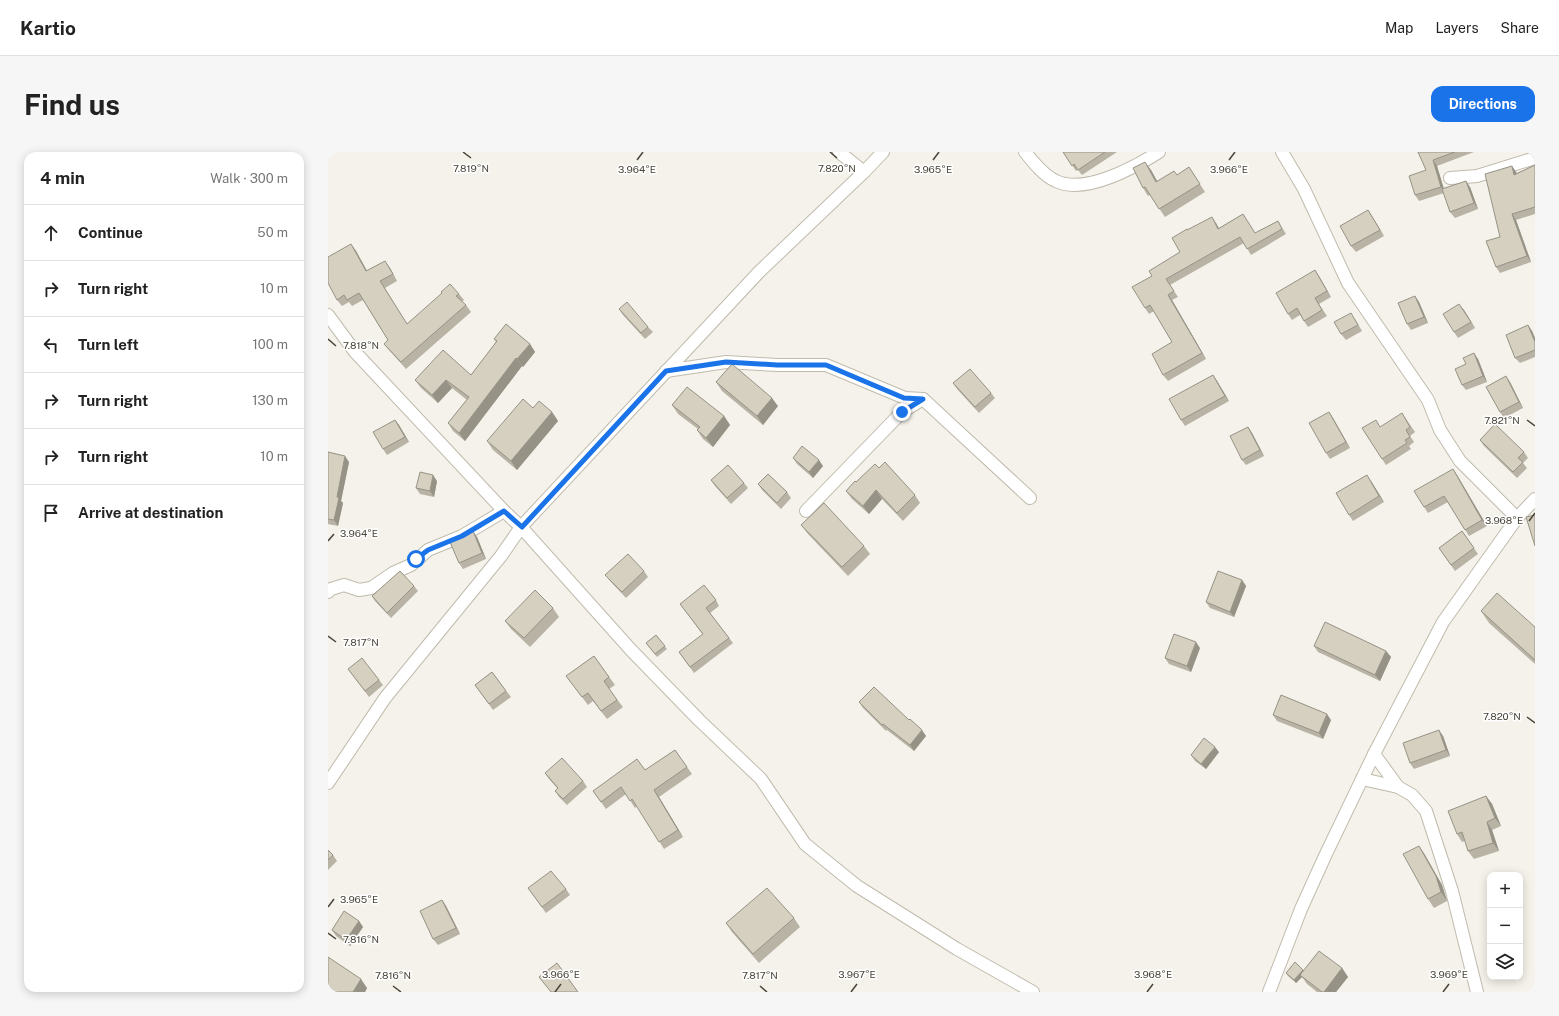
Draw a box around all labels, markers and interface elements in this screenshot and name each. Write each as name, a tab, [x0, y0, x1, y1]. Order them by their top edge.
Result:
text: Kartio	[20, 17, 76, 39]
text: Map	[1385, 20, 1413, 36]
text: Layers	[1435, 20, 1479, 36]
text: Share	[1501, 20, 1539, 36]
button: Directions	[1431, 86, 1535, 122]
text: Find us	[24, 88, 120, 121]
text: 7.819°N	[453, 162, 489, 174]
text: 7.820°N	[818, 162, 856, 174]
text: 3.964°E	[618, 163, 656, 175]
text: 3.965°E	[914, 163, 952, 175]
text: 3.966°E	[1210, 163, 1248, 175]
text: 4 min	[40, 168, 85, 188]
text: Walk · 300 m	[210, 171, 288, 186]
icon: ahead	[40, 222, 62, 244]
text: Continue	[78, 224, 143, 241]
text: 50 m	[257, 225, 288, 240]
icon: right	[40, 278, 62, 300]
text: Turn right	[78, 280, 148, 297]
text: 10 m	[260, 281, 288, 296]
icon: left	[40, 334, 62, 356]
text: Turn left	[78, 336, 139, 353]
text: 100 m	[252, 337, 288, 352]
text: 7.818°N	[343, 339, 379, 351]
icon: right	[40, 390, 62, 412]
text: Turn right	[78, 392, 148, 409]
text: 130 m	[252, 393, 288, 408]
route end	[893, 403, 911, 421]
text: 7.821°N	[1484, 414, 1520, 426]
icon: right	[40, 446, 62, 468]
text: Turn right	[78, 448, 148, 465]
text: 10 m	[260, 449, 288, 464]
icon: arrive	[40, 502, 62, 524]
text: Arrive at destination	[78, 504, 223, 521]
text: 3.968°E	[1485, 514, 1523, 526]
text: 3.964°E	[340, 527, 378, 539]
route start	[407, 550, 425, 568]
text: 7.817°N	[343, 636, 379, 648]
text: 7.820°N	[1483, 710, 1521, 722]
map controls	[1487, 872, 1523, 980]
button: +	[1487, 872, 1523, 908]
text: 3.965°E	[340, 893, 378, 905]
button: −	[1487, 908, 1523, 944]
text: 7.816°N	[343, 933, 379, 945]
button: layers	[1487, 944, 1523, 980]
text: 3.966°E	[542, 968, 580, 980]
text: 3.967°E	[838, 968, 876, 980]
text: 3.968°E	[1134, 968, 1172, 980]
text: 3.969°E	[1430, 968, 1468, 980]
text: 7.816°N	[375, 969, 411, 981]
text: 7.817°N	[742, 969, 778, 981]

